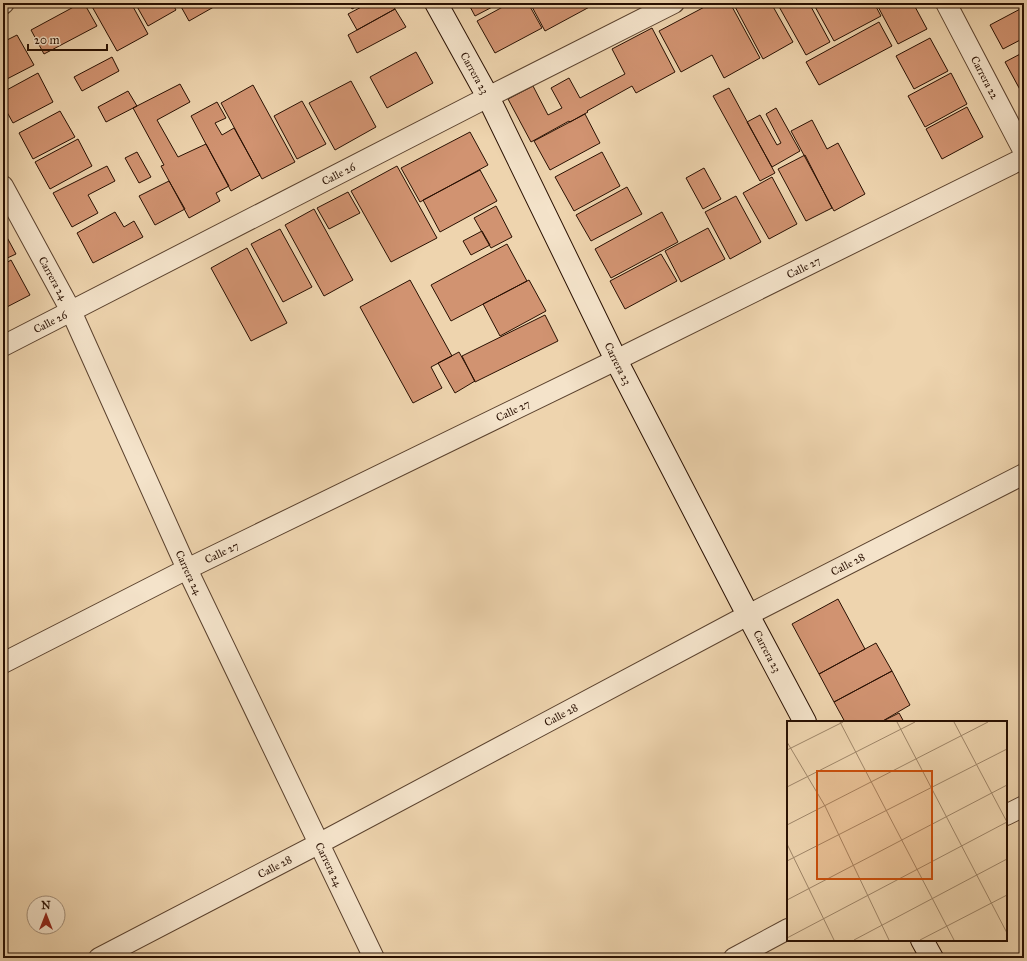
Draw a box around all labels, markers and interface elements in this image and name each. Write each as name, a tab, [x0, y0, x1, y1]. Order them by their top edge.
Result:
scale bar	[28, 26, 107, 52]
text: 20 m	[34, 33, 60, 47]
street label: Carrera 23	[458, 50, 492, 96]
street label: Carrera 22	[968, 54, 1002, 102]
street label: Calle 26	[319, 160, 358, 188]
street label: Calle 27	[784, 253, 823, 281]
street label: Carrera 24	[36, 254, 71, 303]
street label: Calle 26	[31, 308, 70, 336]
street label: Carrera 23	[602, 340, 634, 387]
street label: Calle 27	[494, 396, 532, 424]
street label: Calle 27	[202, 538, 241, 566]
street label: Carrera 24	[173, 548, 205, 598]
street label: Calle 28	[829, 550, 867, 578]
street label: Carrera 23	[751, 628, 784, 674]
street label: Calle 28	[542, 700, 580, 729]
inset map	[787, 721, 1007, 941]
street label: Carrera 24	[313, 840, 346, 890]
street label: Calle 28	[256, 852, 294, 881]
north arrow	[26, 895, 66, 935]
text: N	[41, 899, 51, 912]

